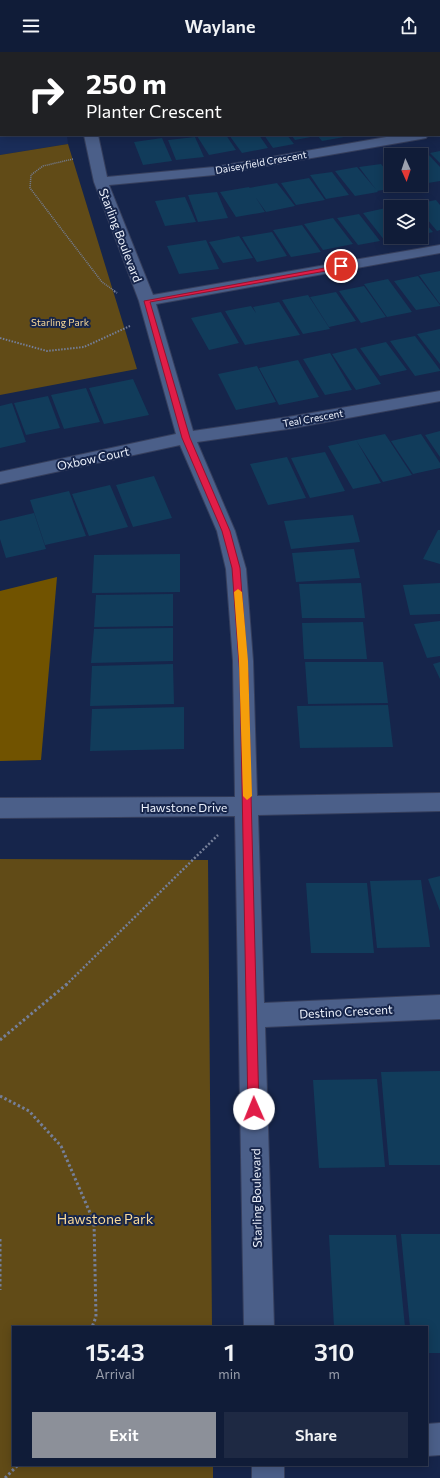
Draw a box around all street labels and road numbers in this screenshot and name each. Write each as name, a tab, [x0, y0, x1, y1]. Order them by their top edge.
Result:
street label: Daiseyfield Crescent	[214, 148, 308, 176]
street label: Starling Boulevard	[97, 186, 145, 284]
street label: Teal Crescent	[282, 407, 344, 429]
street label: Oxbow Court	[55, 443, 131, 473]
street label: Hawstone Drive	[141, 800, 227, 814]
street label: Destino Crescent	[299, 1002, 393, 1020]
street label: Starling Boulevard	[248, 1148, 264, 1248]

